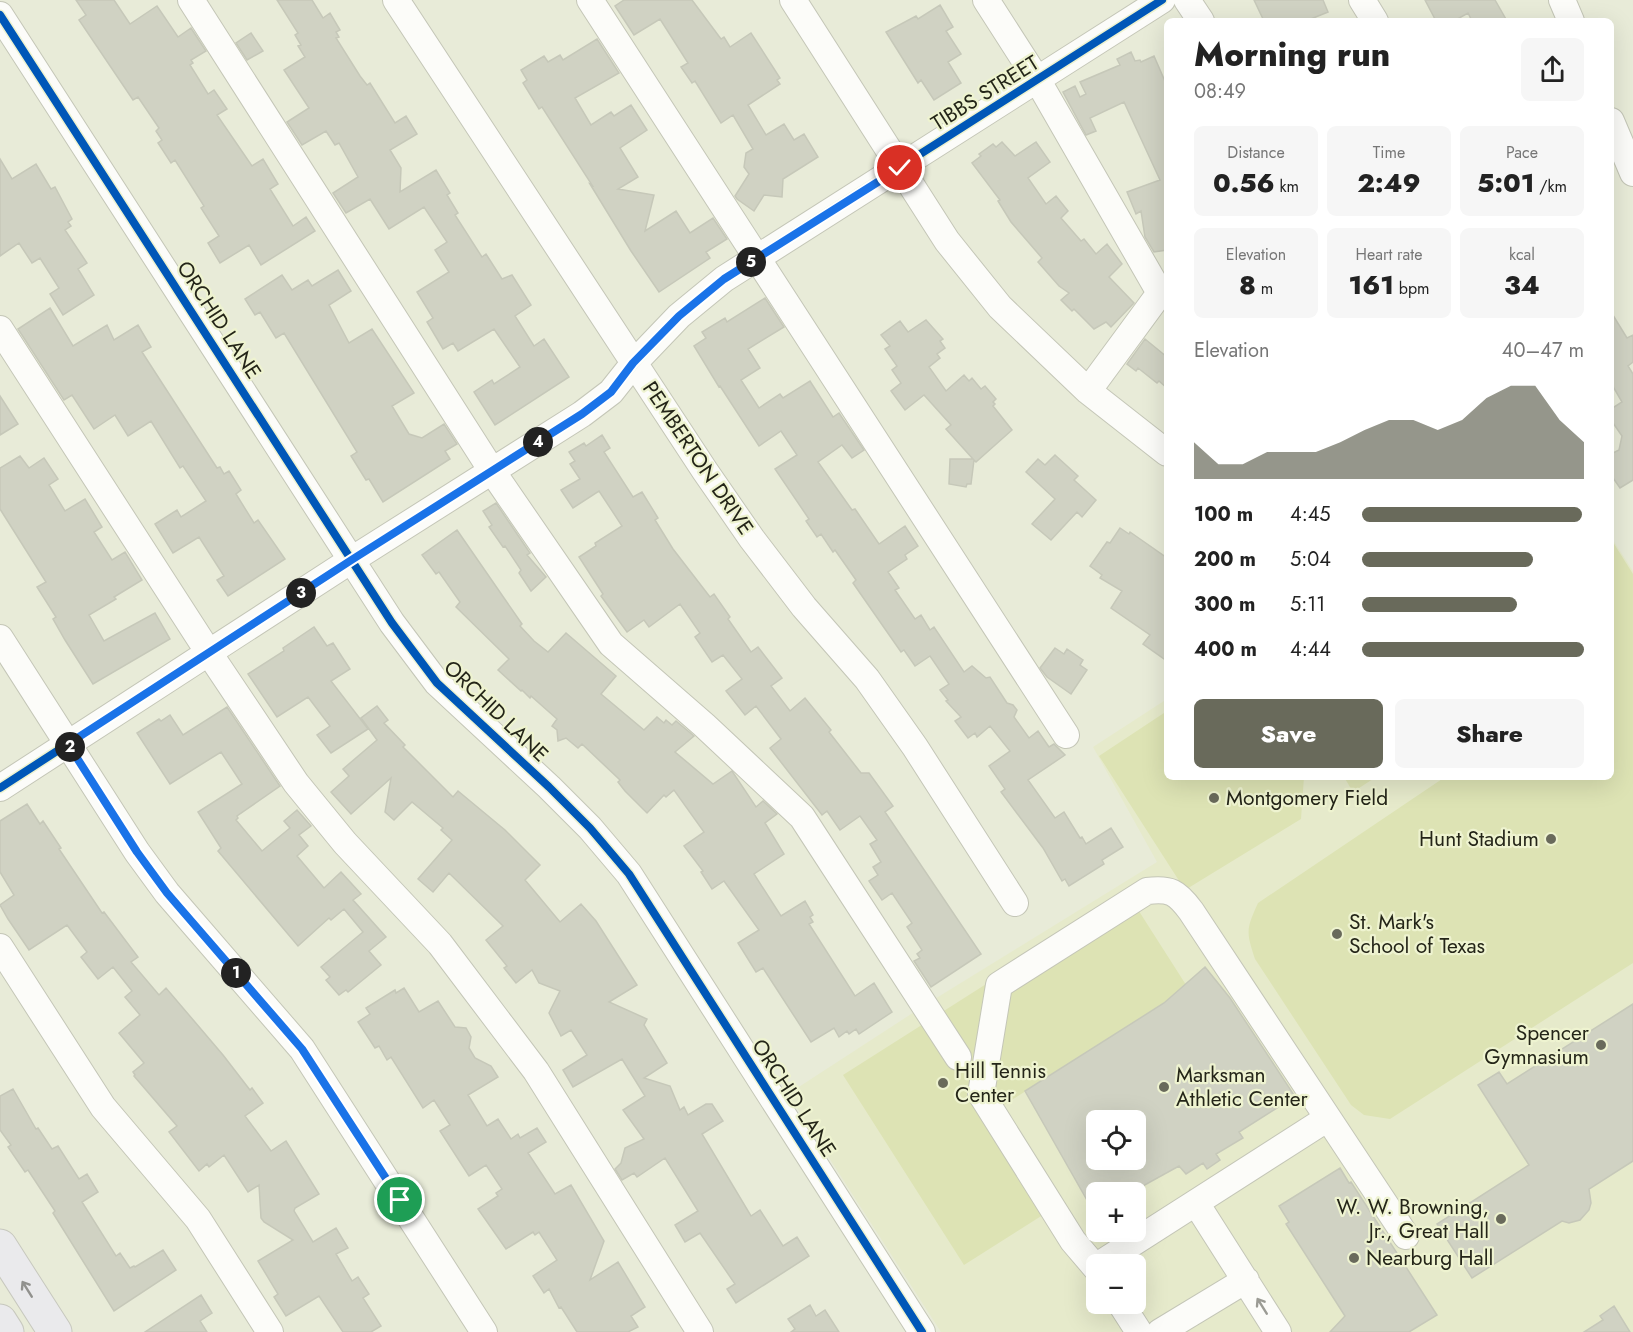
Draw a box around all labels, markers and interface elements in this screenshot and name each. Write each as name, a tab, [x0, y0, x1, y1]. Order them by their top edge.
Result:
text: Morning run	[1194, 31, 1390, 78]
button: share	[1521, 38, 1584, 101]
street label: TIBBS STREET	[925, 48, 1045, 138]
text: 08:49	[1194, 77, 1246, 106]
text: Distance	[1227, 141, 1285, 164]
text: Time	[1373, 141, 1405, 164]
text: Pace	[1506, 141, 1538, 164]
pin	[874, 142, 925, 193]
icon: check	[883, 151, 916, 184]
text: 0.56	[1213, 164, 1275, 202]
text: 2:49	[1357, 164, 1421, 202]
text: 5:01	[1477, 164, 1534, 202]
text: km	[1275, 175, 1299, 198]
text: /km	[1534, 175, 1567, 198]
text: Elevation	[1226, 243, 1286, 266]
text: Heart rate	[1356, 243, 1422, 266]
text: kcal	[1509, 243, 1535, 266]
pin: 5	[736, 247, 766, 277]
text: 5	[746, 250, 756, 273]
street label: ORCHID LANE	[170, 255, 268, 385]
text: 8	[1239, 266, 1256, 304]
text: 161	[1348, 266, 1394, 304]
text: 34	[1504, 266, 1540, 304]
text: m	[1256, 277, 1273, 300]
text: bpm	[1394, 277, 1430, 300]
text: Elevation	[1194, 336, 1269, 365]
text: 40–47 m	[1502, 336, 1584, 365]
street label: PEMBERTON DRIVE	[635, 375, 761, 541]
pin: 4	[523, 427, 553, 457]
text: 4	[532, 430, 544, 453]
text: 100 m	[1194, 500, 1253, 529]
text: 4:45	[1290, 500, 1331, 529]
text: 200 m	[1194, 545, 1256, 574]
text: 5:04	[1290, 545, 1331, 574]
pin: 3	[286, 578, 316, 608]
text: 3	[296, 581, 306, 604]
text: 300 m	[1194, 590, 1255, 619]
text: 5:11	[1290, 590, 1325, 619]
text: 400 m	[1194, 635, 1257, 664]
text: 4:44	[1290, 635, 1331, 664]
street label: ORCHID LANE	[437, 653, 555, 769]
button: Save	[1194, 699, 1383, 768]
button: Share	[1395, 699, 1584, 768]
pin: 2	[55, 732, 85, 762]
text: 2	[65, 735, 75, 758]
place label: Montgomery Field	[1226, 783, 1388, 813]
marker: Montgomery Field	[1207, 791, 1221, 805]
place label: Hunt Stadium	[1419, 824, 1539, 854]
marker: Hunt Stadium	[1544, 832, 1558, 846]
place label: St. Mark's School of Texas	[1349, 907, 1485, 961]
marker: St. Mark's School of Texas	[1330, 927, 1344, 941]
pin: 1	[221, 958, 251, 988]
text: 1	[232, 961, 240, 984]
place label: Spencer Gymnasium	[1484, 1018, 1590, 1072]
street label: ORCHID LANE	[745, 1033, 843, 1163]
marker: Spencer Gymnasium	[1594, 1038, 1608, 1052]
place label: Hill Tennis Center	[955, 1056, 1046, 1110]
place label: Marksman Athletic Center	[1176, 1060, 1308, 1114]
marker: Hill Tennis Center	[936, 1076, 950, 1090]
marker: Marksman Athletic Center	[1157, 1080, 1171, 1094]
map controls	[1086, 1110, 1146, 1314]
button: locate	[1086, 1110, 1146, 1170]
pin	[374, 1174, 425, 1225]
button: +	[1086, 1182, 1146, 1242]
icon: arrive	[383, 1183, 416, 1216]
place label: W. W. Browning, Jr., Great Hall	[1336, 1192, 1489, 1246]
marker: W. W. Browning, Jr., Great Hall	[1494, 1212, 1508, 1226]
place label: Nearburg Hall	[1366, 1243, 1493, 1273]
marker: Nearburg Hall	[1347, 1251, 1361, 1265]
button: −	[1086, 1254, 1146, 1314]
one-way arrow	[21, 1281, 33, 1298]
one-way arrow	[1255, 1298, 1267, 1315]

